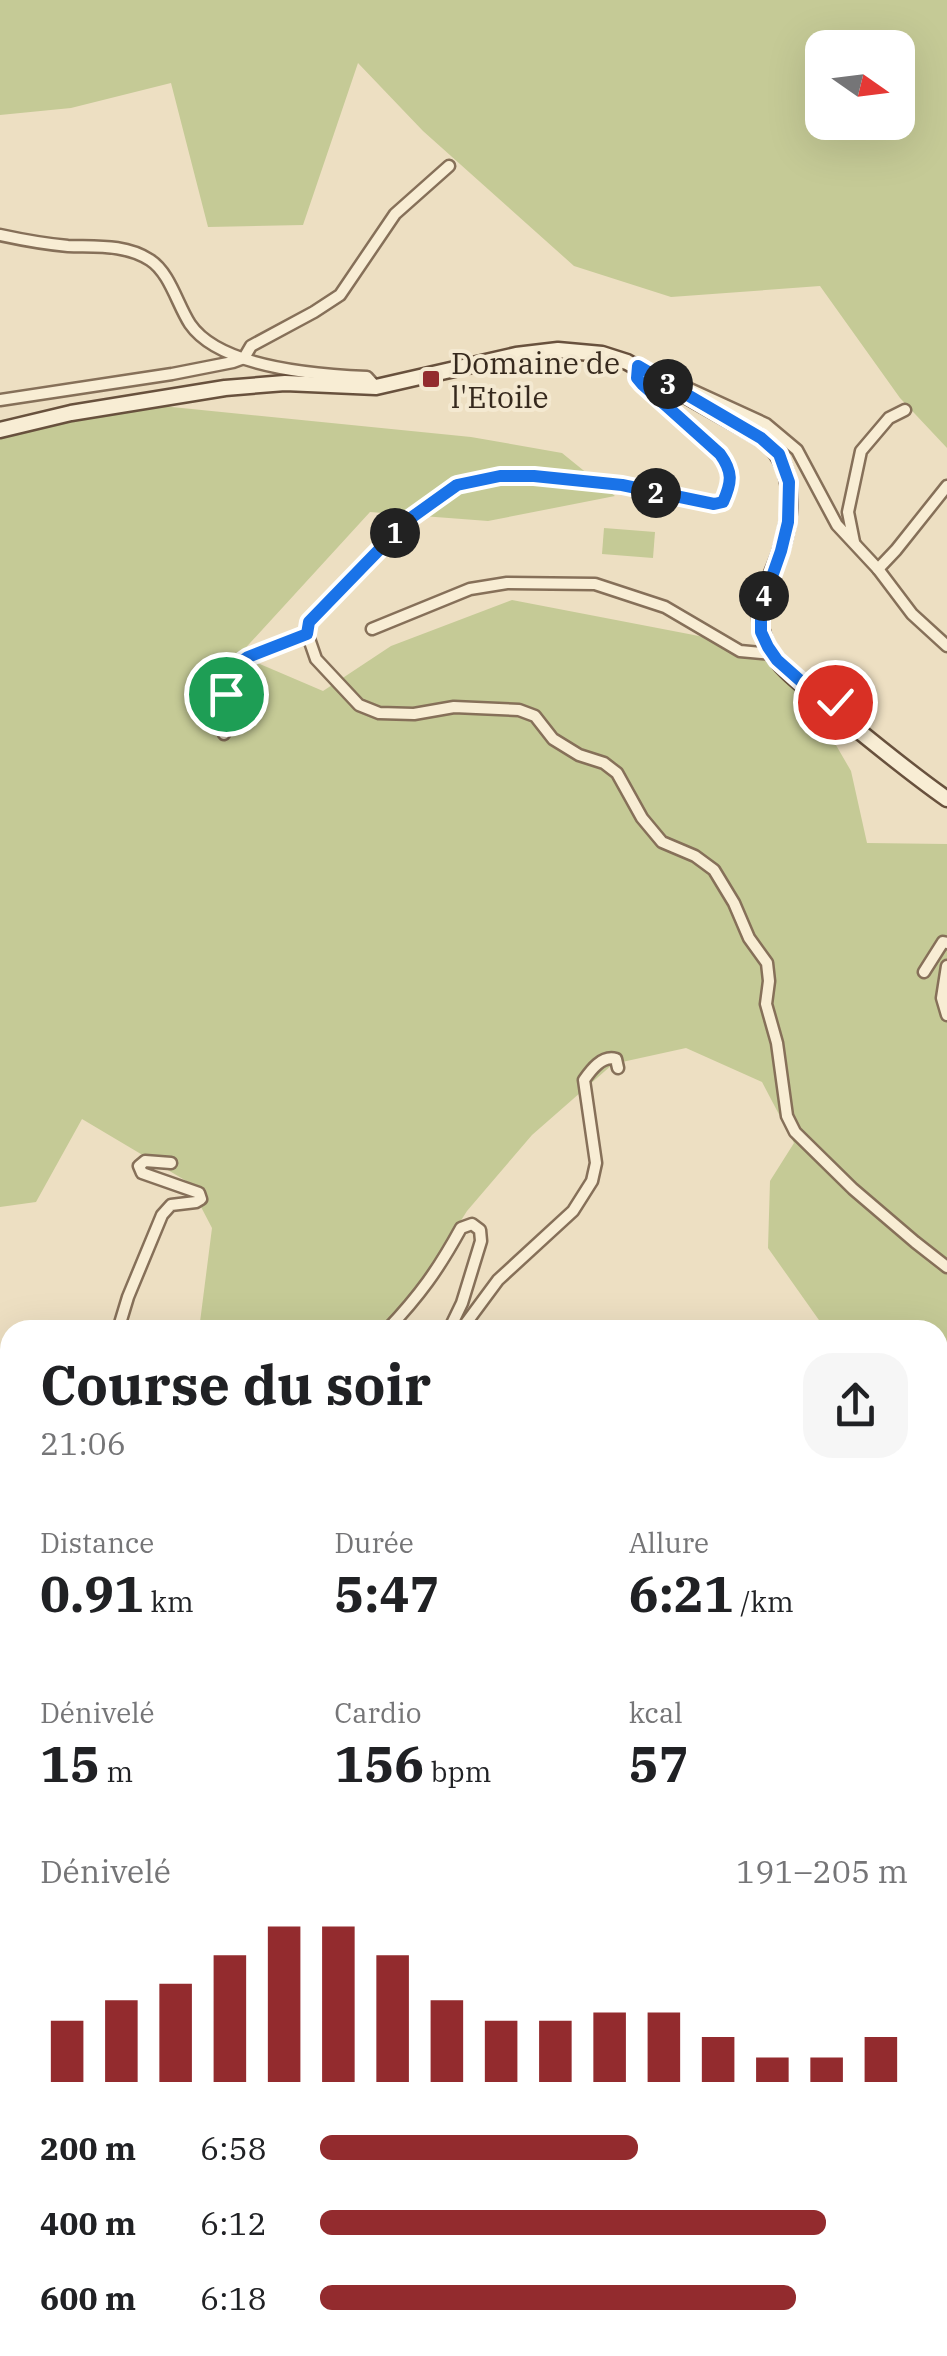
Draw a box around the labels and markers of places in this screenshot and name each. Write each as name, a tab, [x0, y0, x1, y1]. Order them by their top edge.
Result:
place label: Domaine de l'Etoile	[451, 343, 620, 416]
pin: 3	[643, 359, 693, 409]
marker: Domaine de l'Etoile	[420, 368, 442, 390]
pin: 2	[631, 468, 681, 518]
pin: 1	[370, 508, 420, 558]
pin: 4	[739, 571, 789, 621]
pin	[184, 652, 269, 737]
pin	[793, 660, 878, 745]

